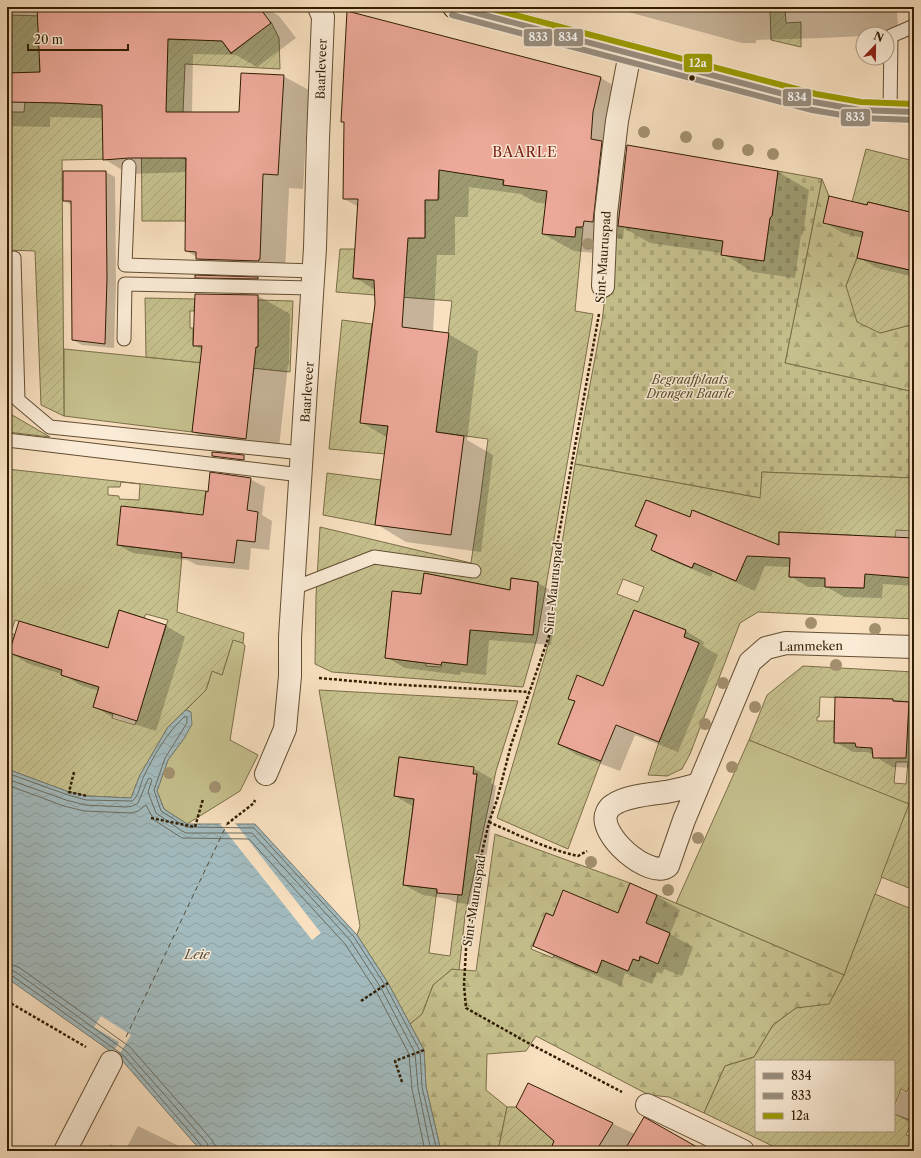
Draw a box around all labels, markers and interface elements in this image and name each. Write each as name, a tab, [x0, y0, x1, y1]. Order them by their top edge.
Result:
scale bar	[28, 26, 128, 52]
north arrow	[855, 26, 895, 66]
line badge: 833	[523, 28, 553, 47]
line badge: 834	[553, 28, 584, 47]
text: N	[872, 28, 886, 45]
text: 833	[528, 30, 548, 44]
text: 834	[558, 30, 578, 44]
text: 20 m	[34, 32, 63, 47]
street label: Baarleveer	[312, 38, 330, 100]
line badge: 12a	[683, 53, 713, 73]
text: 12a	[689, 56, 708, 70]
unlabelled marker	[687, 73, 697, 83]
line badge: 834	[782, 88, 812, 107]
text: 834	[787, 90, 807, 104]
line badge: 833	[840, 108, 871, 127]
text: 833	[845, 110, 865, 124]
district label: BAARLE	[492, 143, 558, 161]
street label: Sint-Mauruspad	[592, 210, 614, 304]
street label: Baarleveer	[297, 361, 317, 423]
park label: Begraafplaats Drongen Baarle	[646, 372, 735, 401]
street label: Sint-Mauruspad	[541, 541, 565, 635]
street label: Lammeken	[779, 638, 844, 654]
street label: Sint-Mauruspad	[459, 853, 489, 948]
water label: Leie	[184, 946, 210, 962]
legend	[755, 1060, 895, 1132]
text: 834	[791, 1068, 812, 1083]
text: 833	[791, 1088, 811, 1103]
text: 12a	[791, 1108, 810, 1123]

